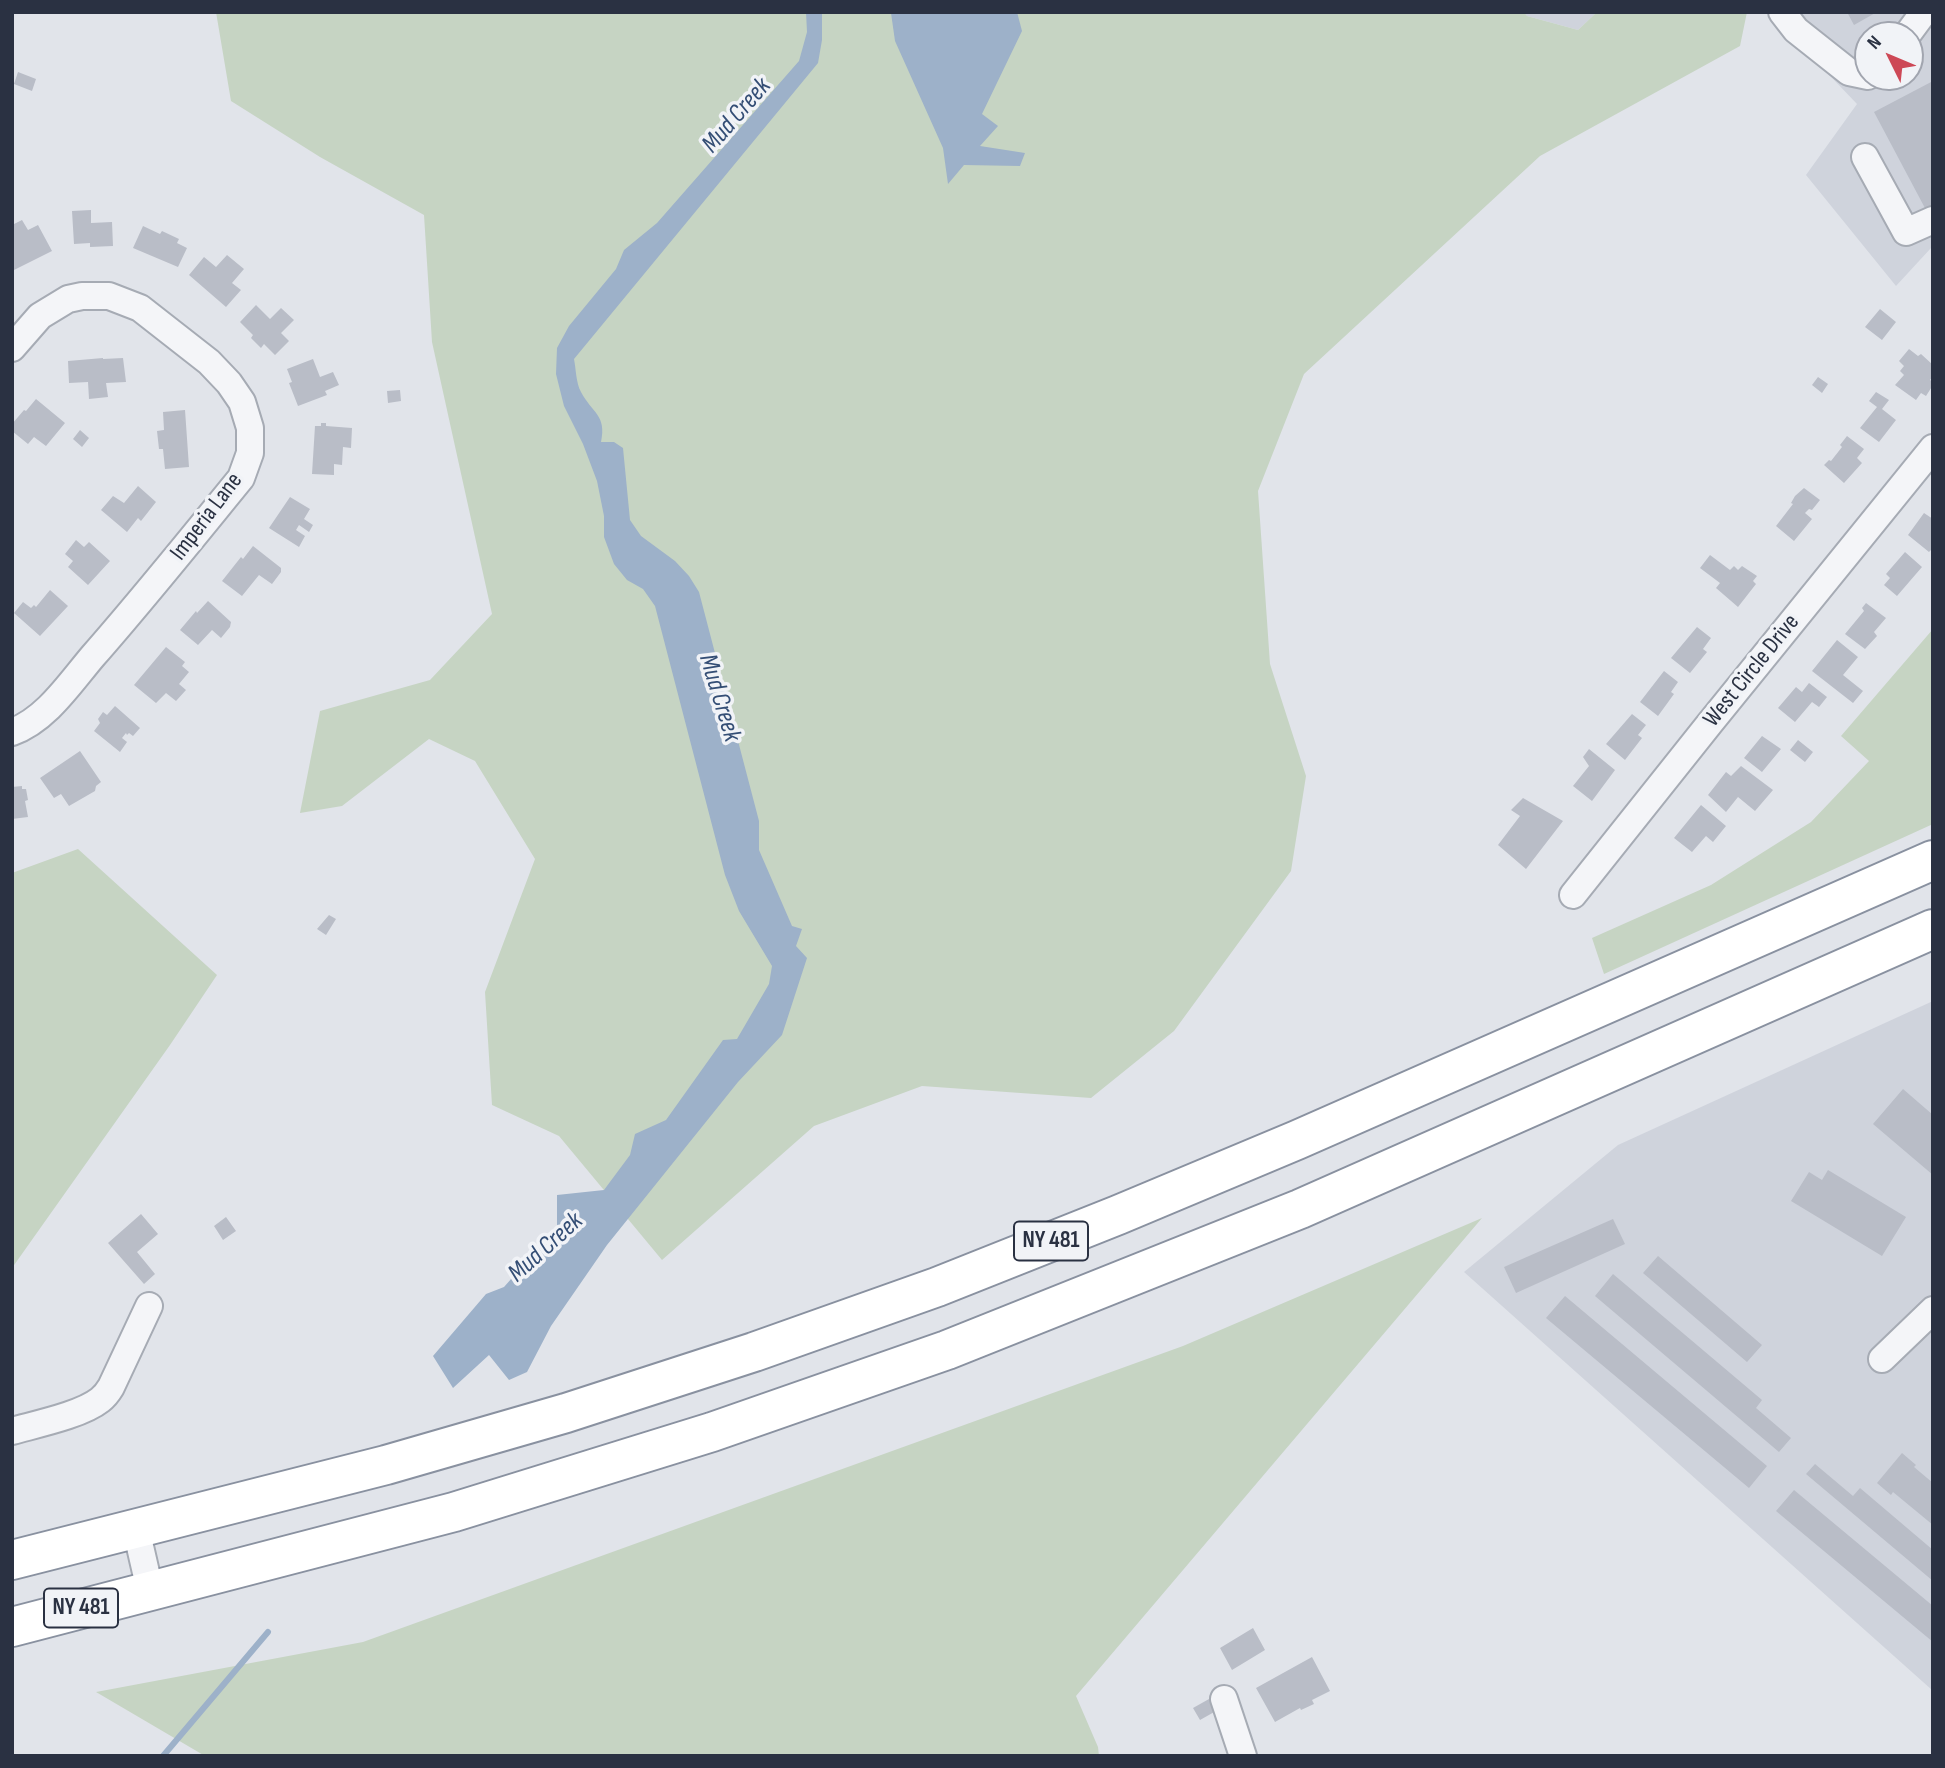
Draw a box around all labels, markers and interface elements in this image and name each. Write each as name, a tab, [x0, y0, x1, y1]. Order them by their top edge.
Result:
north arrow	[1854, 21, 1924, 91]
text: N	[1863, 31, 1887, 54]
water label: Mud Creek	[696, 72, 778, 160]
street label: Imperia Lane	[165, 467, 249, 567]
street label: West Circle Drive	[1698, 609, 1806, 733]
water label: Mud Creek	[691, 651, 747, 745]
water label: Mud Creek	[502, 1206, 590, 1290]
road number: NY 481	[1014, 1222, 1088, 1260]
road number: NY 481	[44, 1588, 118, 1628]

